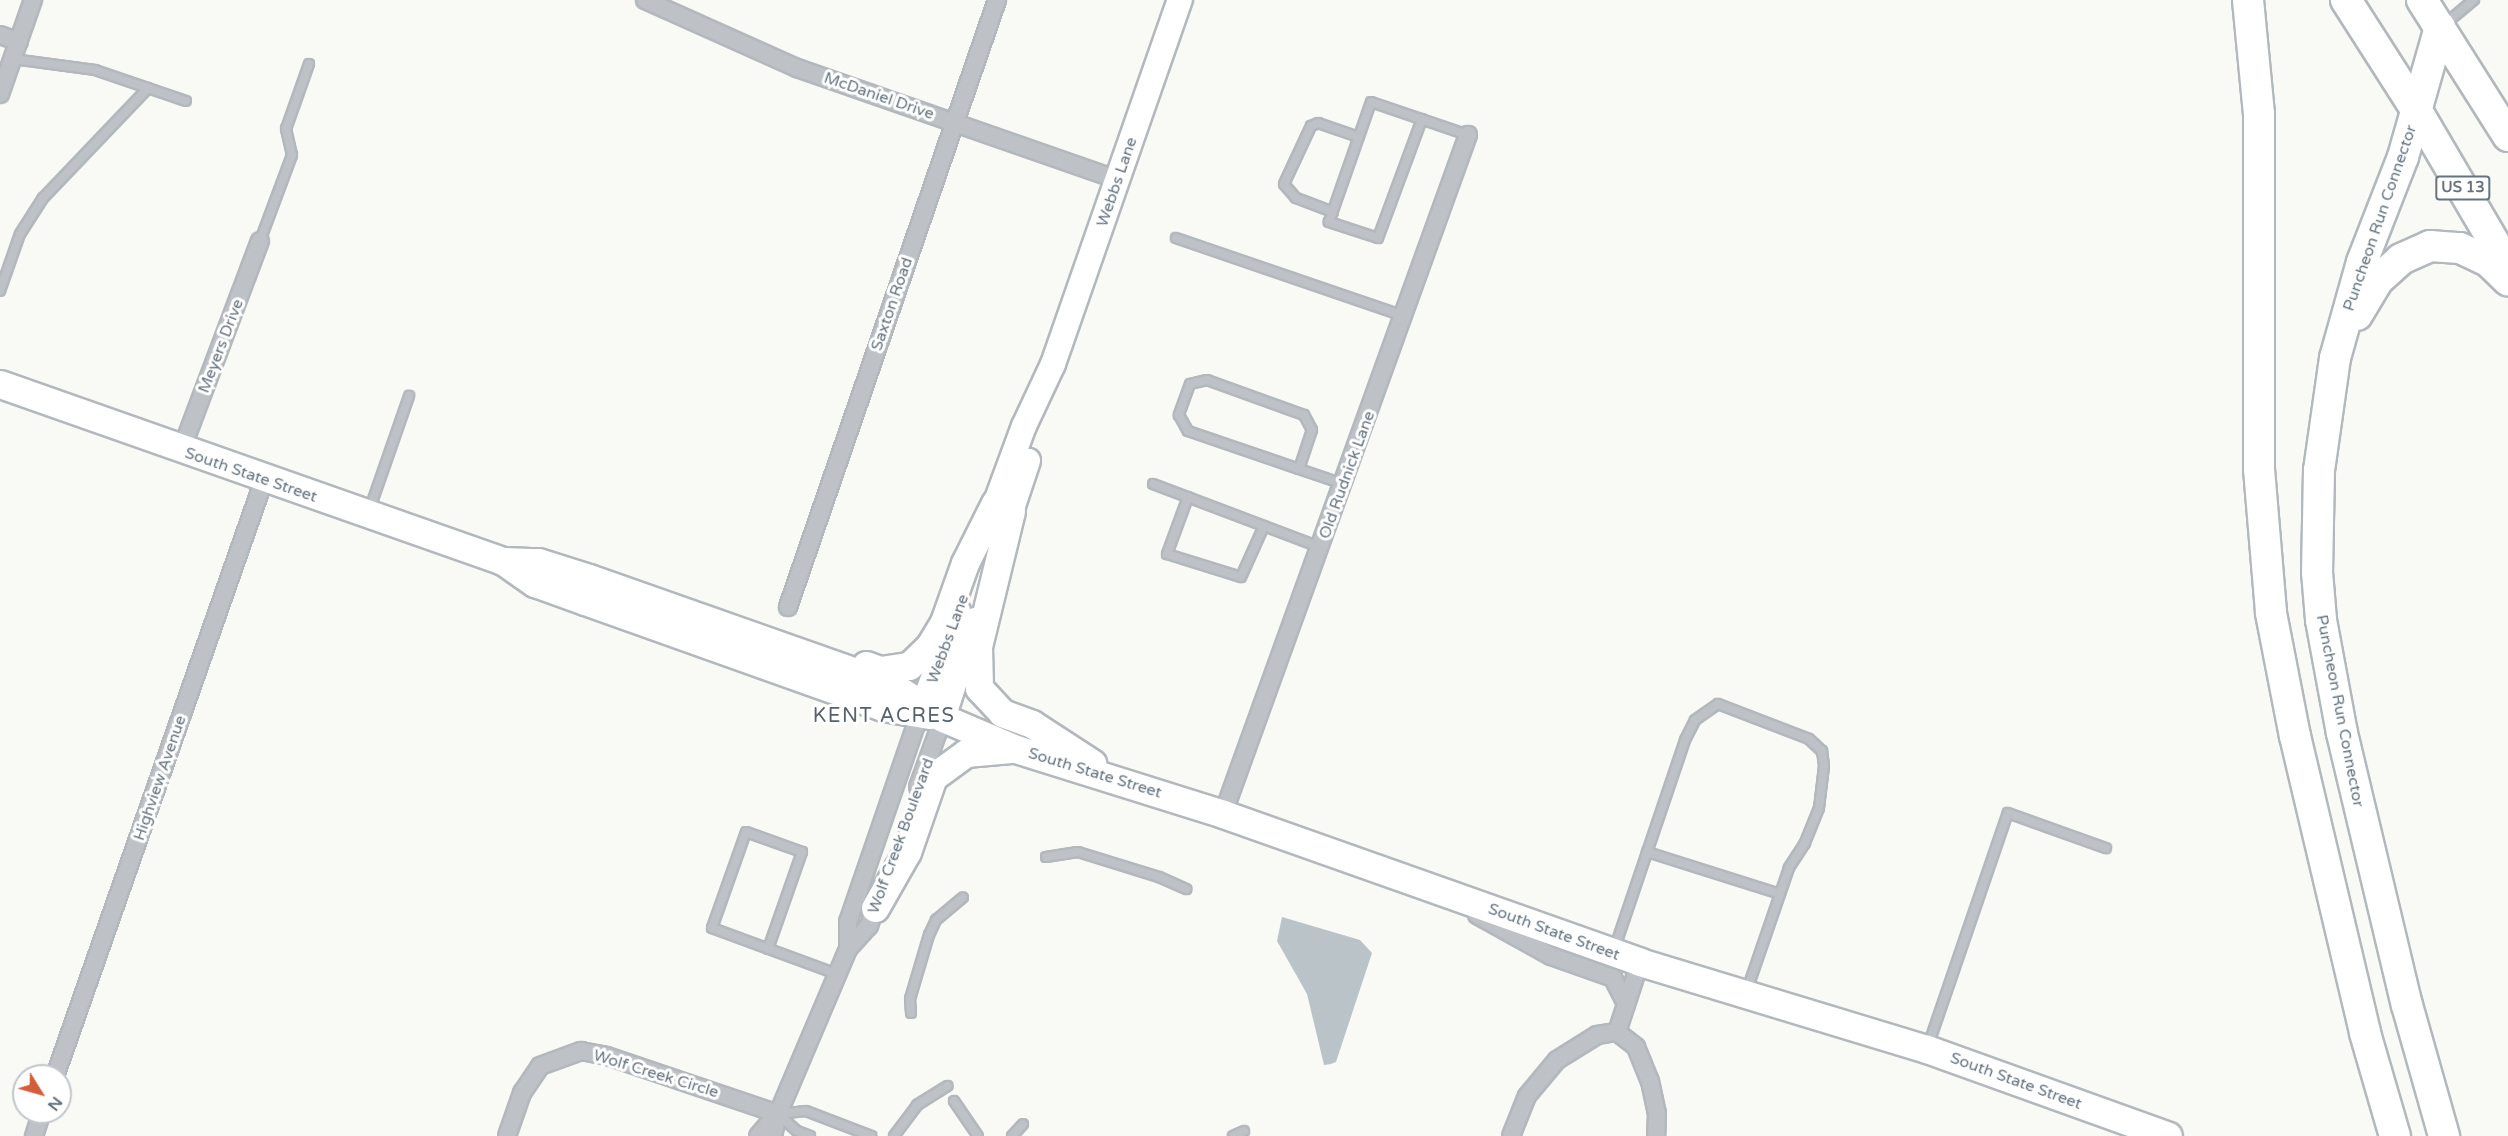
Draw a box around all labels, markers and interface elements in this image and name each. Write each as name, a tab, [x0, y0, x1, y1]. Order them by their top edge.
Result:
street label: McDaniel Drive	[822, 68, 936, 124]
street label: Puncheon Run Connector	[2339, 122, 2421, 314]
street label: Webbs Lane	[1093, 135, 1141, 229]
road number: US 13	[2434, 176, 2492, 200]
street label: Saxton Road	[867, 255, 917, 353]
street label: Meyers Drive	[194, 296, 248, 396]
street label: Old Rudnick Lane	[1315, 409, 1379, 541]
street label: South State Street	[182, 443, 320, 507]
street label: Webbs Lane	[923, 592, 973, 686]
street label: Puncheon Run Connector	[2312, 613, 2368, 809]
district label: KENT ACRES	[813, 704, 955, 728]
street label: Highview Avenue	[130, 713, 190, 843]
street label: South State Street	[1026, 744, 1164, 802]
street label: Wolf Creek Boulevard	[864, 756, 938, 916]
street label: South State Street	[1486, 899, 1622, 965]
street label: Wolf Creek Circle	[591, 1046, 721, 1102]
street label: South State Street	[1948, 1048, 2084, 1114]
north arrow	[12, 1064, 72, 1124]
text: N	[43, 1092, 67, 1115]

